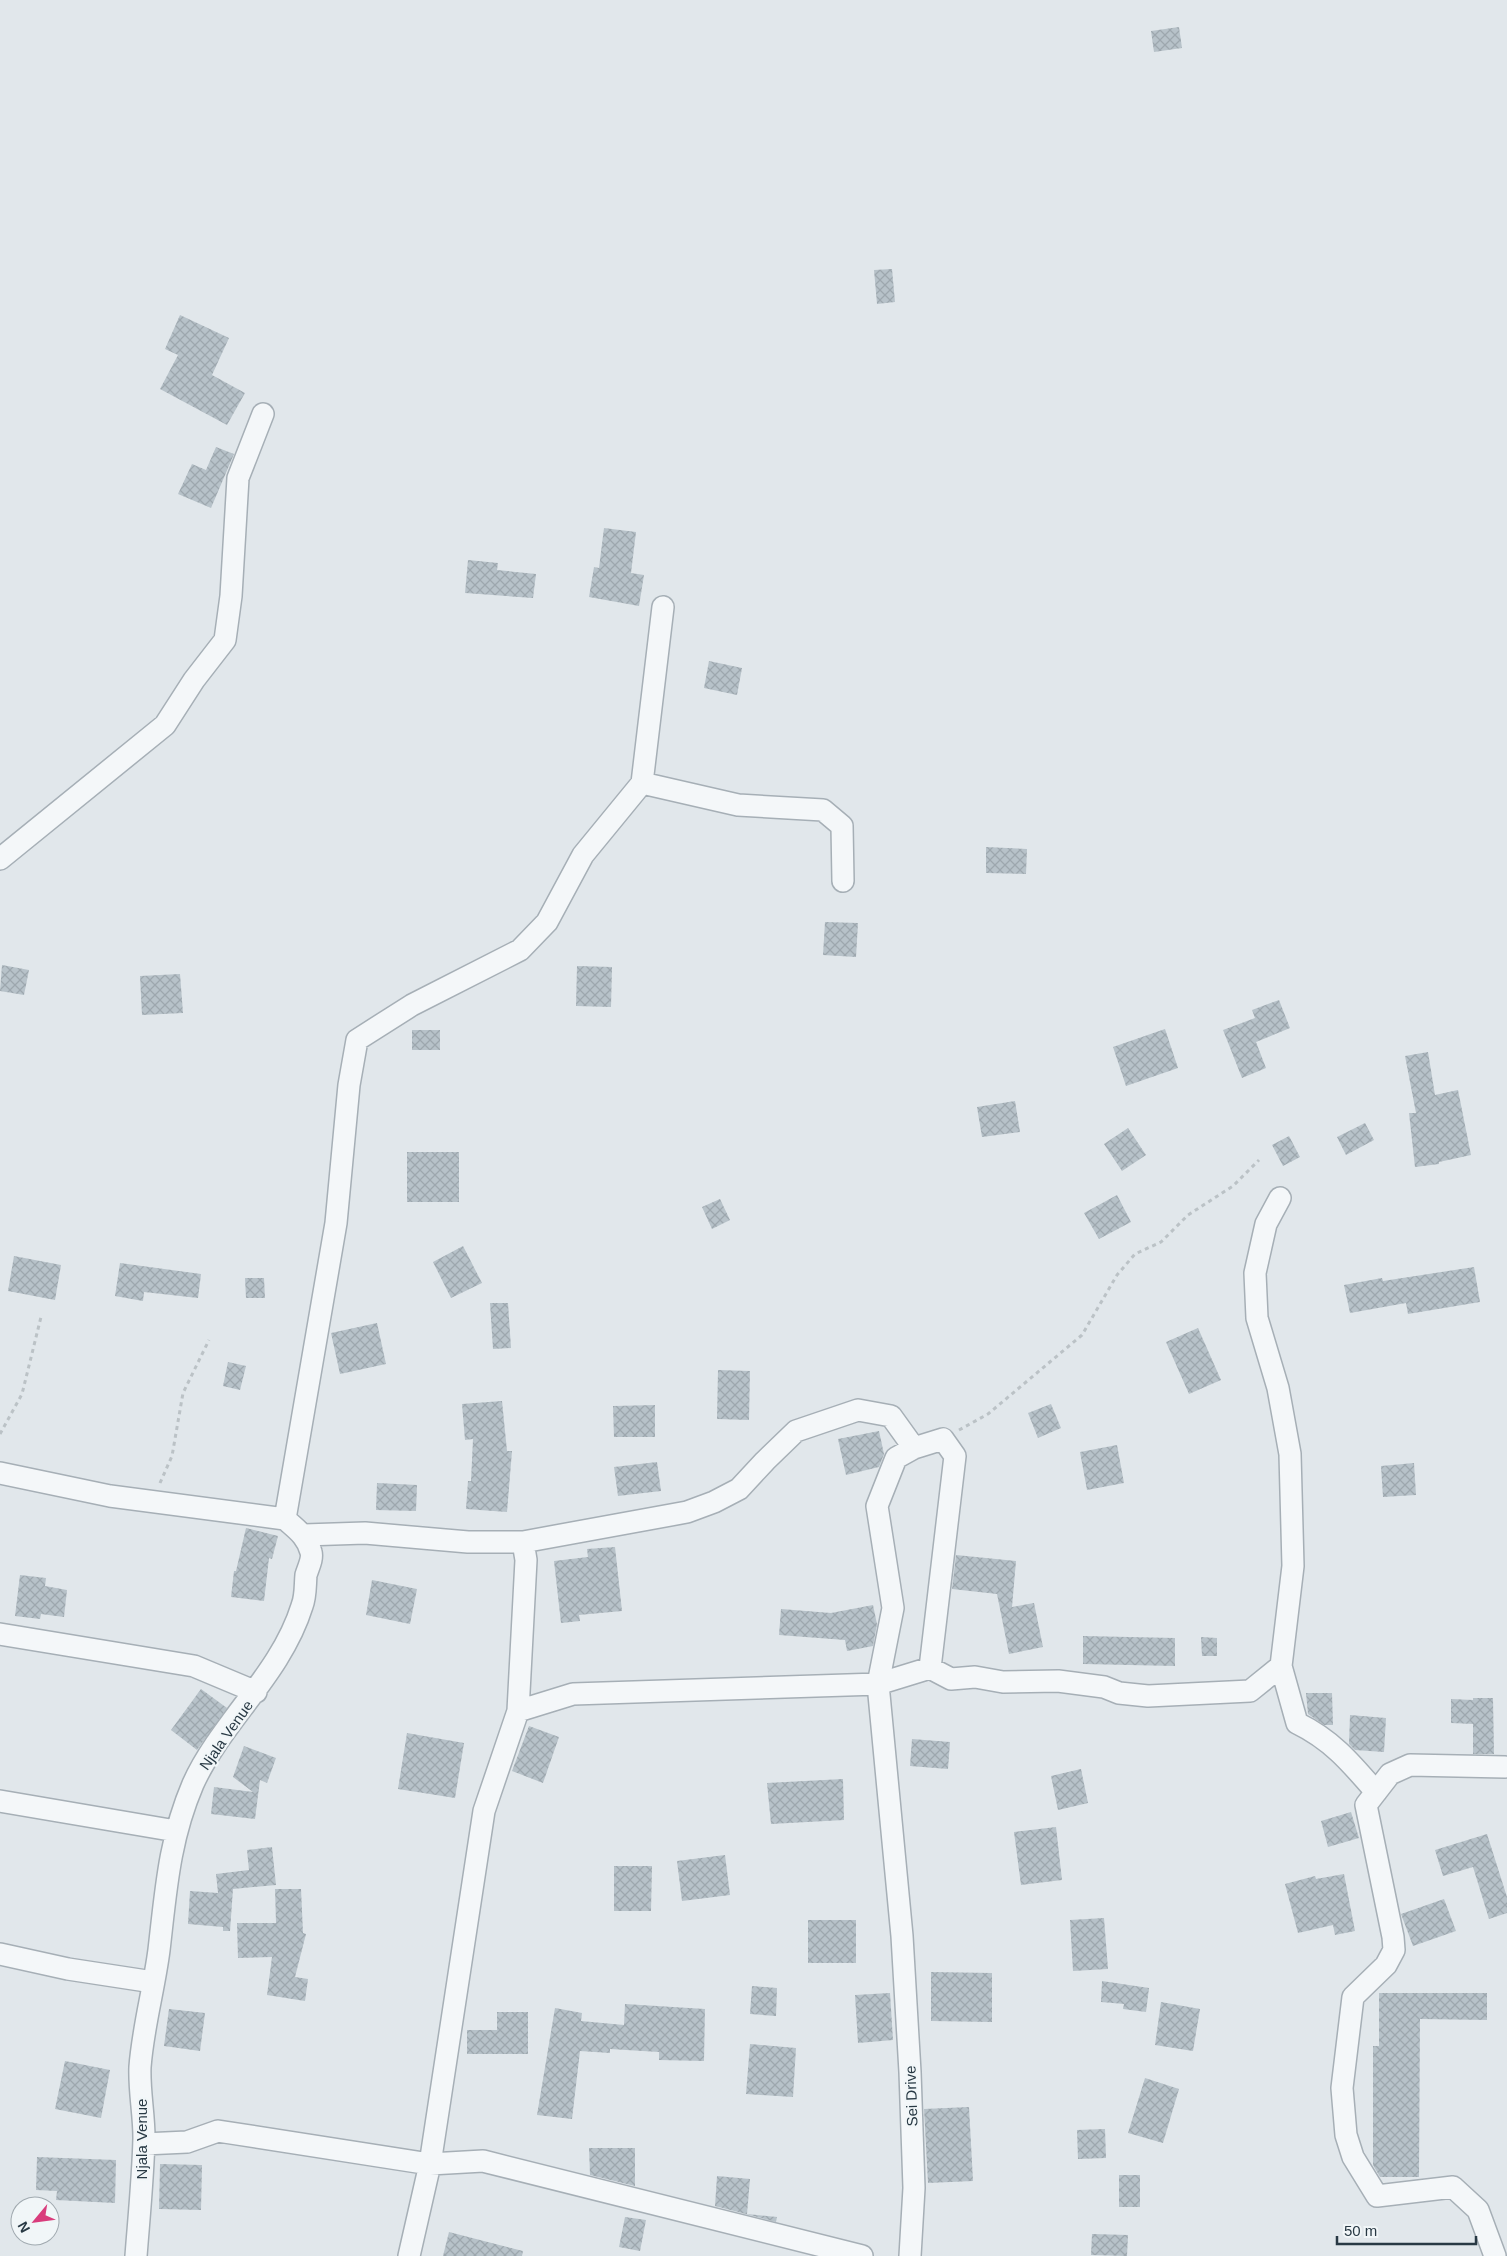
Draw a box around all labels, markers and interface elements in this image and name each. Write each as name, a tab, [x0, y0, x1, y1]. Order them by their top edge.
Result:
street label: Njala Venue	[196, 1697, 256, 1773]
street label: Sei Drive	[901, 2065, 921, 2127]
street label: Njala Venue	[133, 2099, 150, 2179]
north arrow	[10, 2196, 60, 2246]
scale bar	[1337, 2214, 1476, 2246]
text: N	[14, 2219, 33, 2236]
text: 50 m	[1344, 2222, 1377, 2239]

